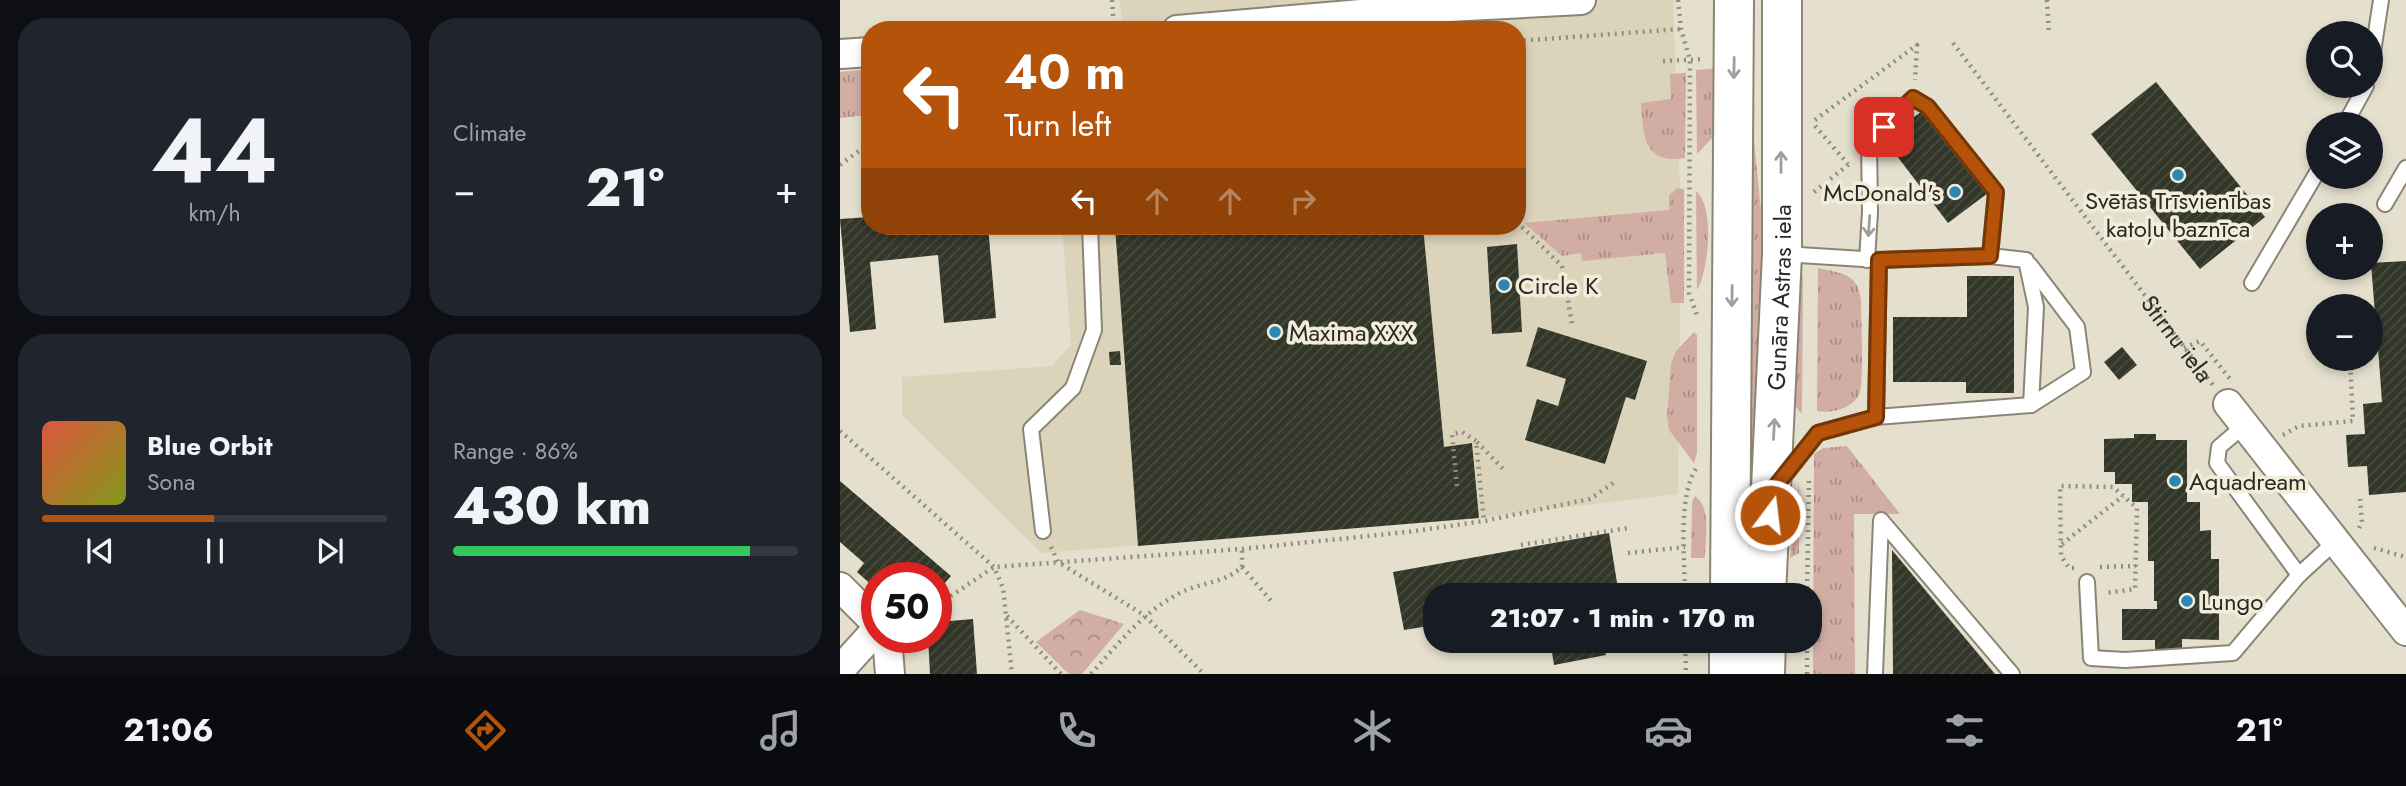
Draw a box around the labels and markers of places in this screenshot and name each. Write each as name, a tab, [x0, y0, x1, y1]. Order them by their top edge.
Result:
pin	[1854, 97, 1914, 157]
marker: Svētās Trīsvienības katoļu baznīca	[2170, 167, 2186, 183]
place label: McDonald's	[1823, 175, 1941, 210]
place label: Svētās Trīsvienības katoļu baznīca	[2085, 183, 2271, 246]
marker: McDonald's	[1947, 184, 1963, 200]
place label: Circle K	[1518, 268, 1599, 303]
marker: Circle K	[1496, 277, 1512, 293]
place label: Maxima XXX	[1289, 315, 1414, 350]
marker: Maxima XXX	[1267, 324, 1283, 340]
place label: Aquadream	[2189, 464, 2307, 499]
marker: Aquadream	[2167, 473, 2183, 489]
place label: Lungo	[2201, 584, 2263, 619]
marker: Lungo	[2179, 593, 2195, 609]

